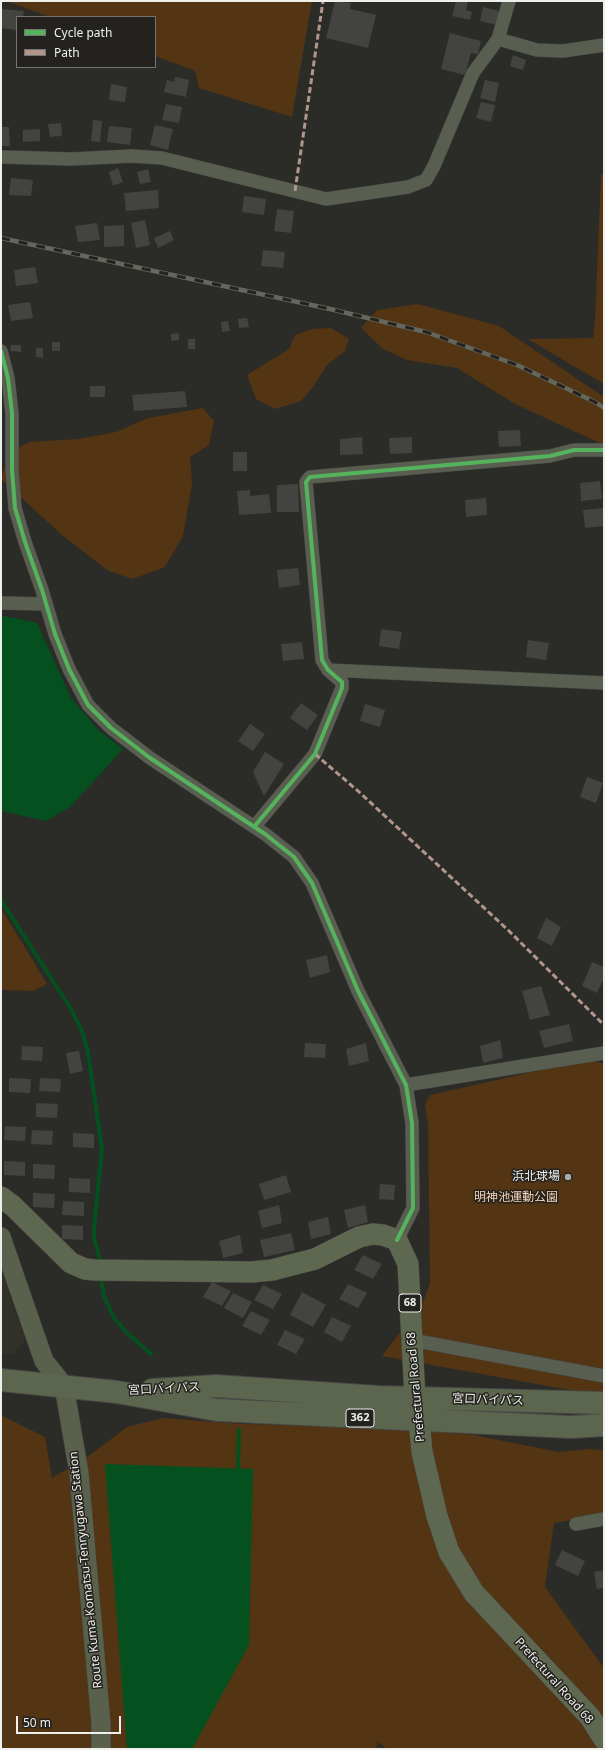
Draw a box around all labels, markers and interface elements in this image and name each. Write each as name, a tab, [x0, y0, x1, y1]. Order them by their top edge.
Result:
legend	[16, 16, 156, 68]
text: Cycle path	[54, 24, 112, 41]
text: Path	[54, 44, 80, 61]
place label: 浜北球場	[512, 1170, 560, 1184]
marker: 浜北球場	[563, 1172, 573, 1182]
park label: 明神池運動公園	[474, 1191, 558, 1205]
road number: 68	[399, 1294, 421, 1312]
street label: Prefectural Road 68	[404, 1331, 428, 1443]
street label: 宮口バイパス	[128, 1380, 200, 1398]
street label: 宮口バイパス	[452, 1392, 524, 1408]
road number: 362	[346, 1409, 374, 1427]
street label: Route Kuma-Komatsu-Tenryugawa Station	[66, 1451, 106, 1689]
street label: Prefectural Road 68	[512, 1635, 596, 1727]
scale bar	[18, 1708, 123, 1734]
text: 50 m	[23, 1714, 51, 1731]

